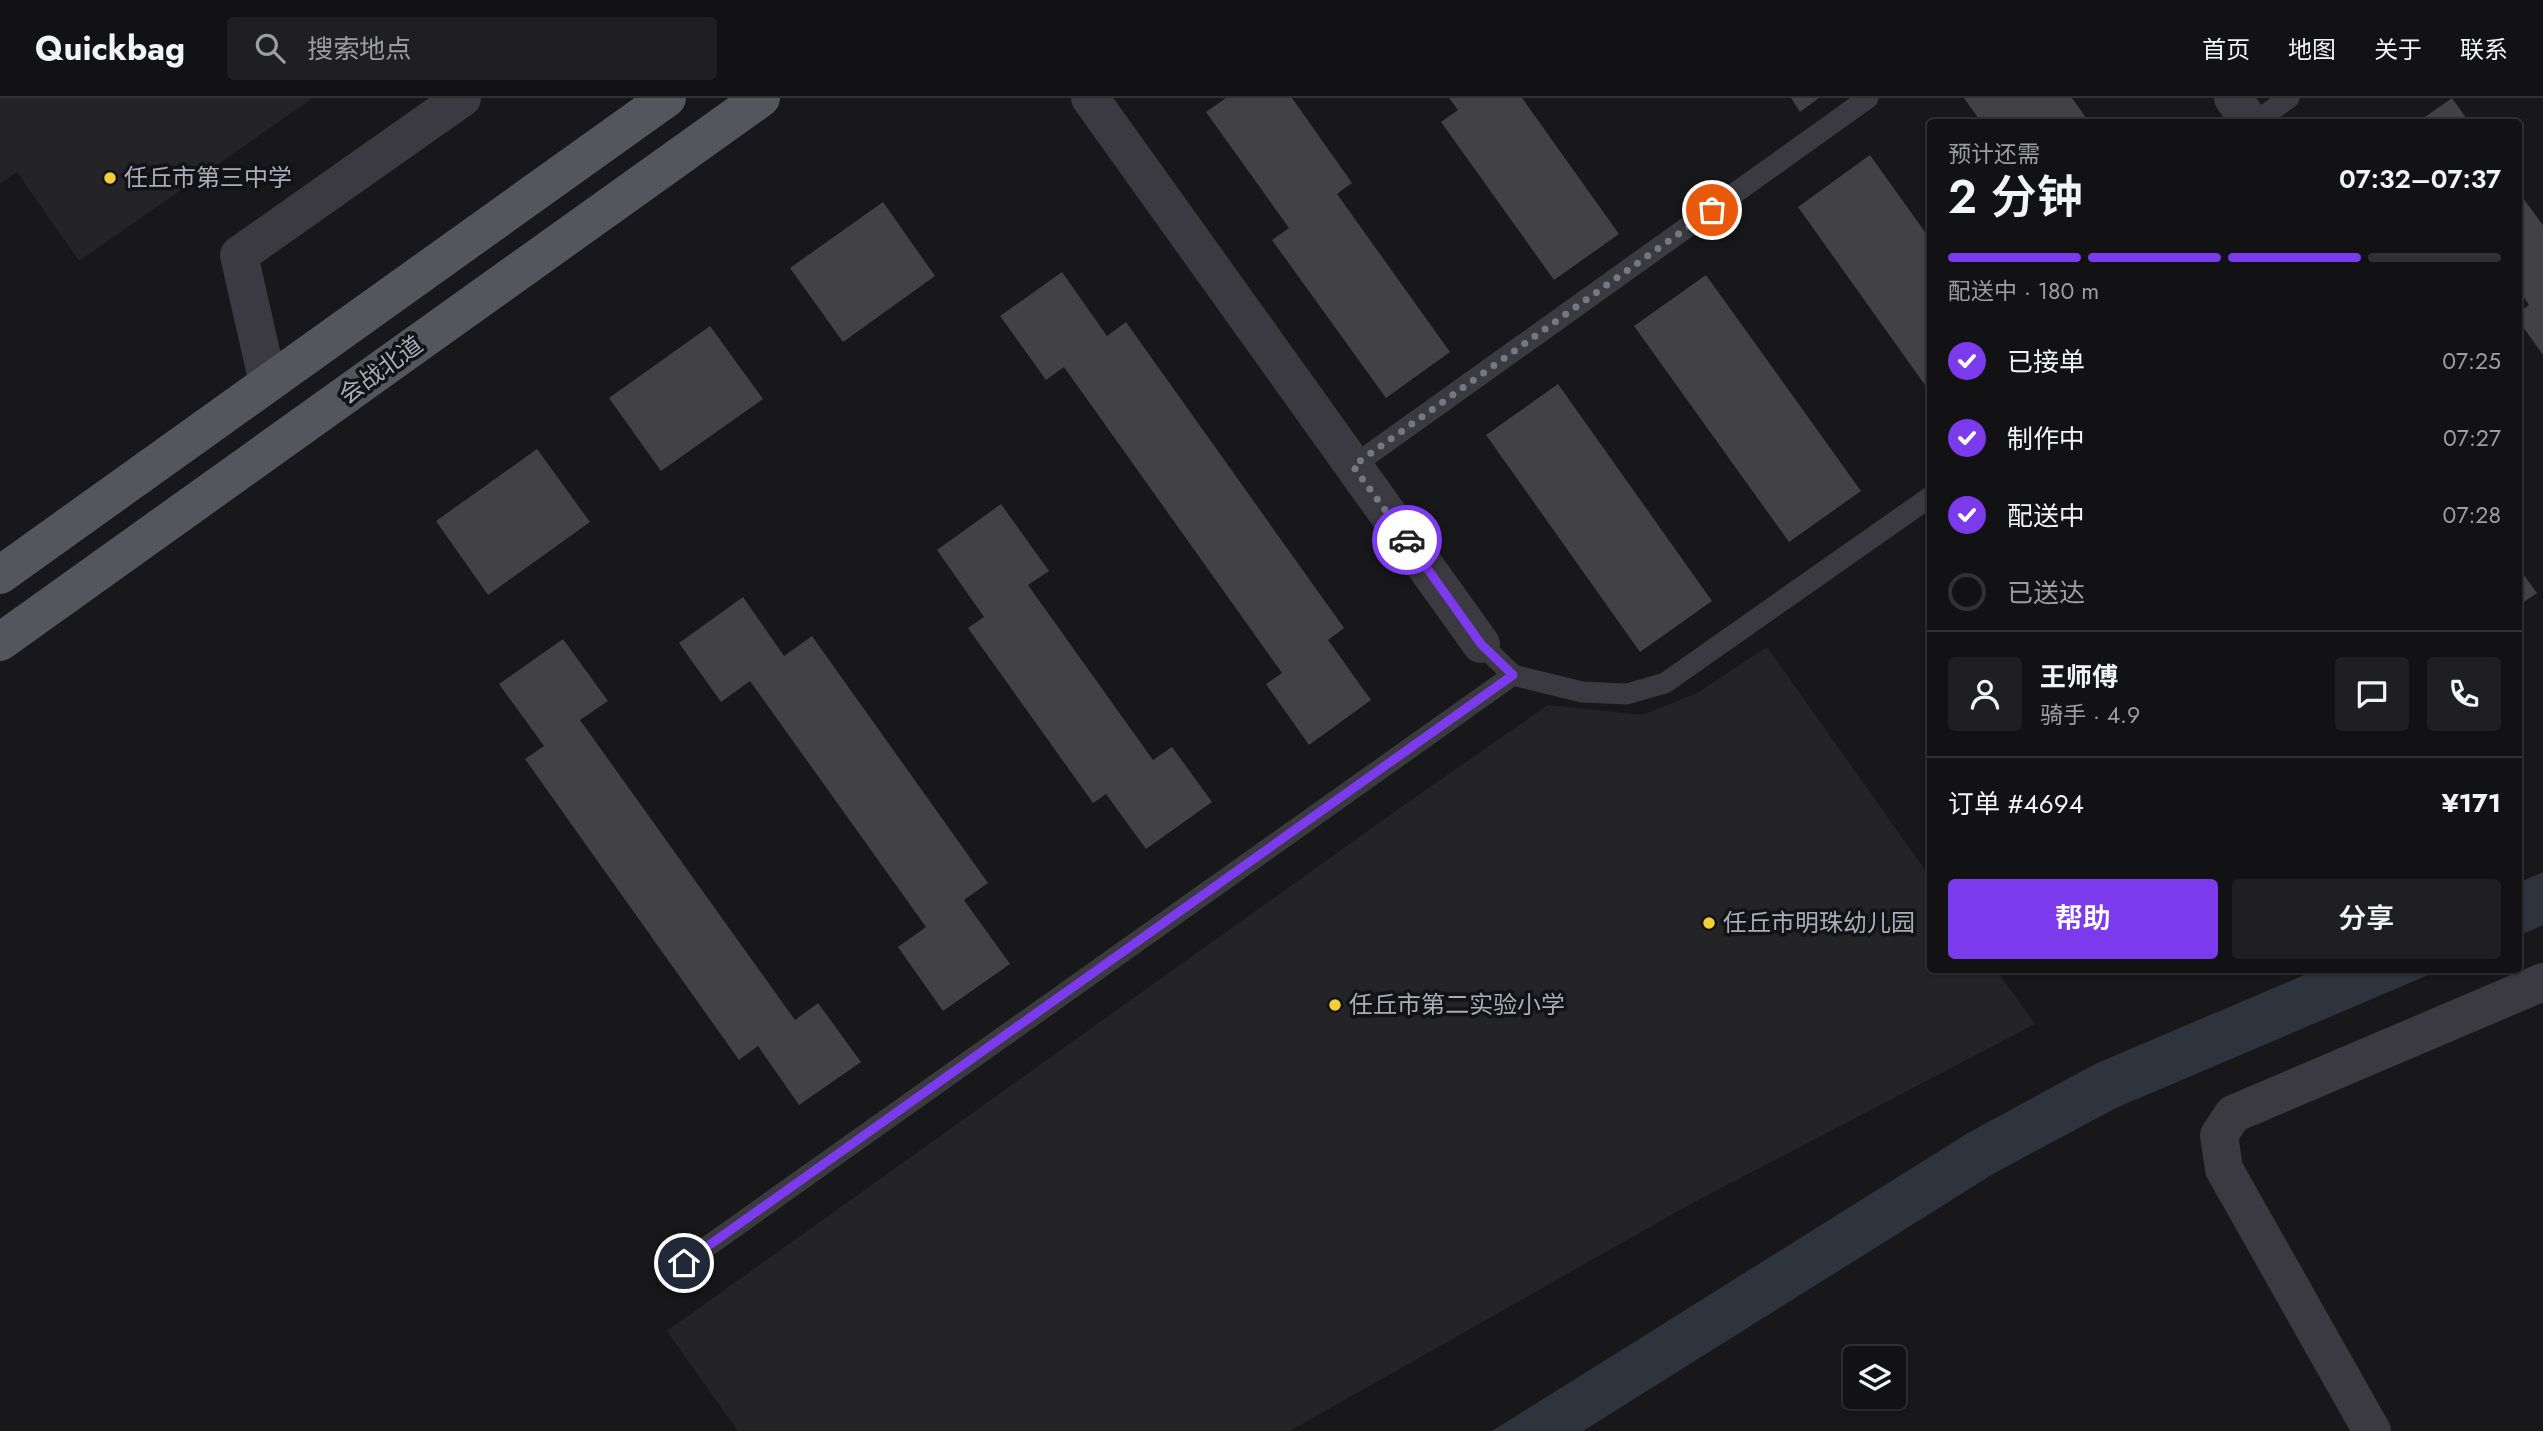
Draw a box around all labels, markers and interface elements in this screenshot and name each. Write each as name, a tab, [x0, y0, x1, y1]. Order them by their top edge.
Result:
search box	[227, 17, 717, 80]
text: Quickbag	[35, 25, 185, 72]
icon: search	[251, 29, 289, 67]
text: 搜索地点	[307, 30, 411, 68]
text: 首页	[2202, 32, 2250, 67]
text: 地图	[2288, 32, 2336, 67]
text: 关于	[2374, 32, 2422, 67]
text: 联系	[2460, 32, 2508, 67]
text: 预计还需	[1948, 137, 2040, 171]
place label: 任丘市第三中学	[124, 160, 292, 195]
text: 07:32–07:37	[2339, 160, 2501, 198]
text: 2 分钟	[1948, 164, 2083, 230]
marker: 任丘市第三中学	[102, 170, 118, 186]
pin	[1682, 180, 1742, 240]
icon: bag	[1693, 191, 1731, 229]
text: 配送中 · 180 m	[1948, 274, 2099, 308]
street label: 会战北道	[332, 327, 430, 412]
icon: check	[1948, 342, 1986, 380]
text: 已接单	[2007, 343, 2085, 381]
text: 07:25	[2442, 344, 2501, 378]
icon: check	[1948, 419, 1986, 457]
text: 制作中	[2007, 420, 2085, 458]
text: 07:27	[2443, 421, 2501, 455]
icon: check	[1948, 496, 1986, 534]
text: 配送中	[2007, 497, 2085, 535]
text: 07:28	[2443, 498, 2501, 532]
courier	[1372, 505, 1442, 575]
icon: car	[1388, 521, 1426, 559]
text: 已送达	[2007, 574, 2085, 612]
button: person	[1948, 657, 2022, 731]
button: chat	[2335, 657, 2409, 731]
button: phone	[2427, 657, 2501, 731]
text: 王师傅	[2040, 658, 2118, 696]
text: 骑手 · 4.9	[2040, 698, 2140, 732]
text: ¥171	[2441, 784, 2501, 822]
text: 订单 #4694	[1948, 785, 2084, 823]
button: 帮助	[1948, 879, 2218, 959]
button: 分享	[2232, 879, 2501, 959]
place label: 任丘市明珠幼儿园	[1723, 905, 1915, 940]
marker: 任丘市明珠幼儿园	[1701, 915, 1717, 931]
place label: 任丘市第二实验小学	[1349, 987, 1565, 1022]
marker: 任丘市第二实验小学	[1327, 997, 1343, 1013]
pin	[654, 1233, 714, 1293]
icon: home	[665, 1244, 703, 1282]
map controls	[1843, 1346, 1906, 1409]
button: layers	[1843, 1346, 1906, 1409]

